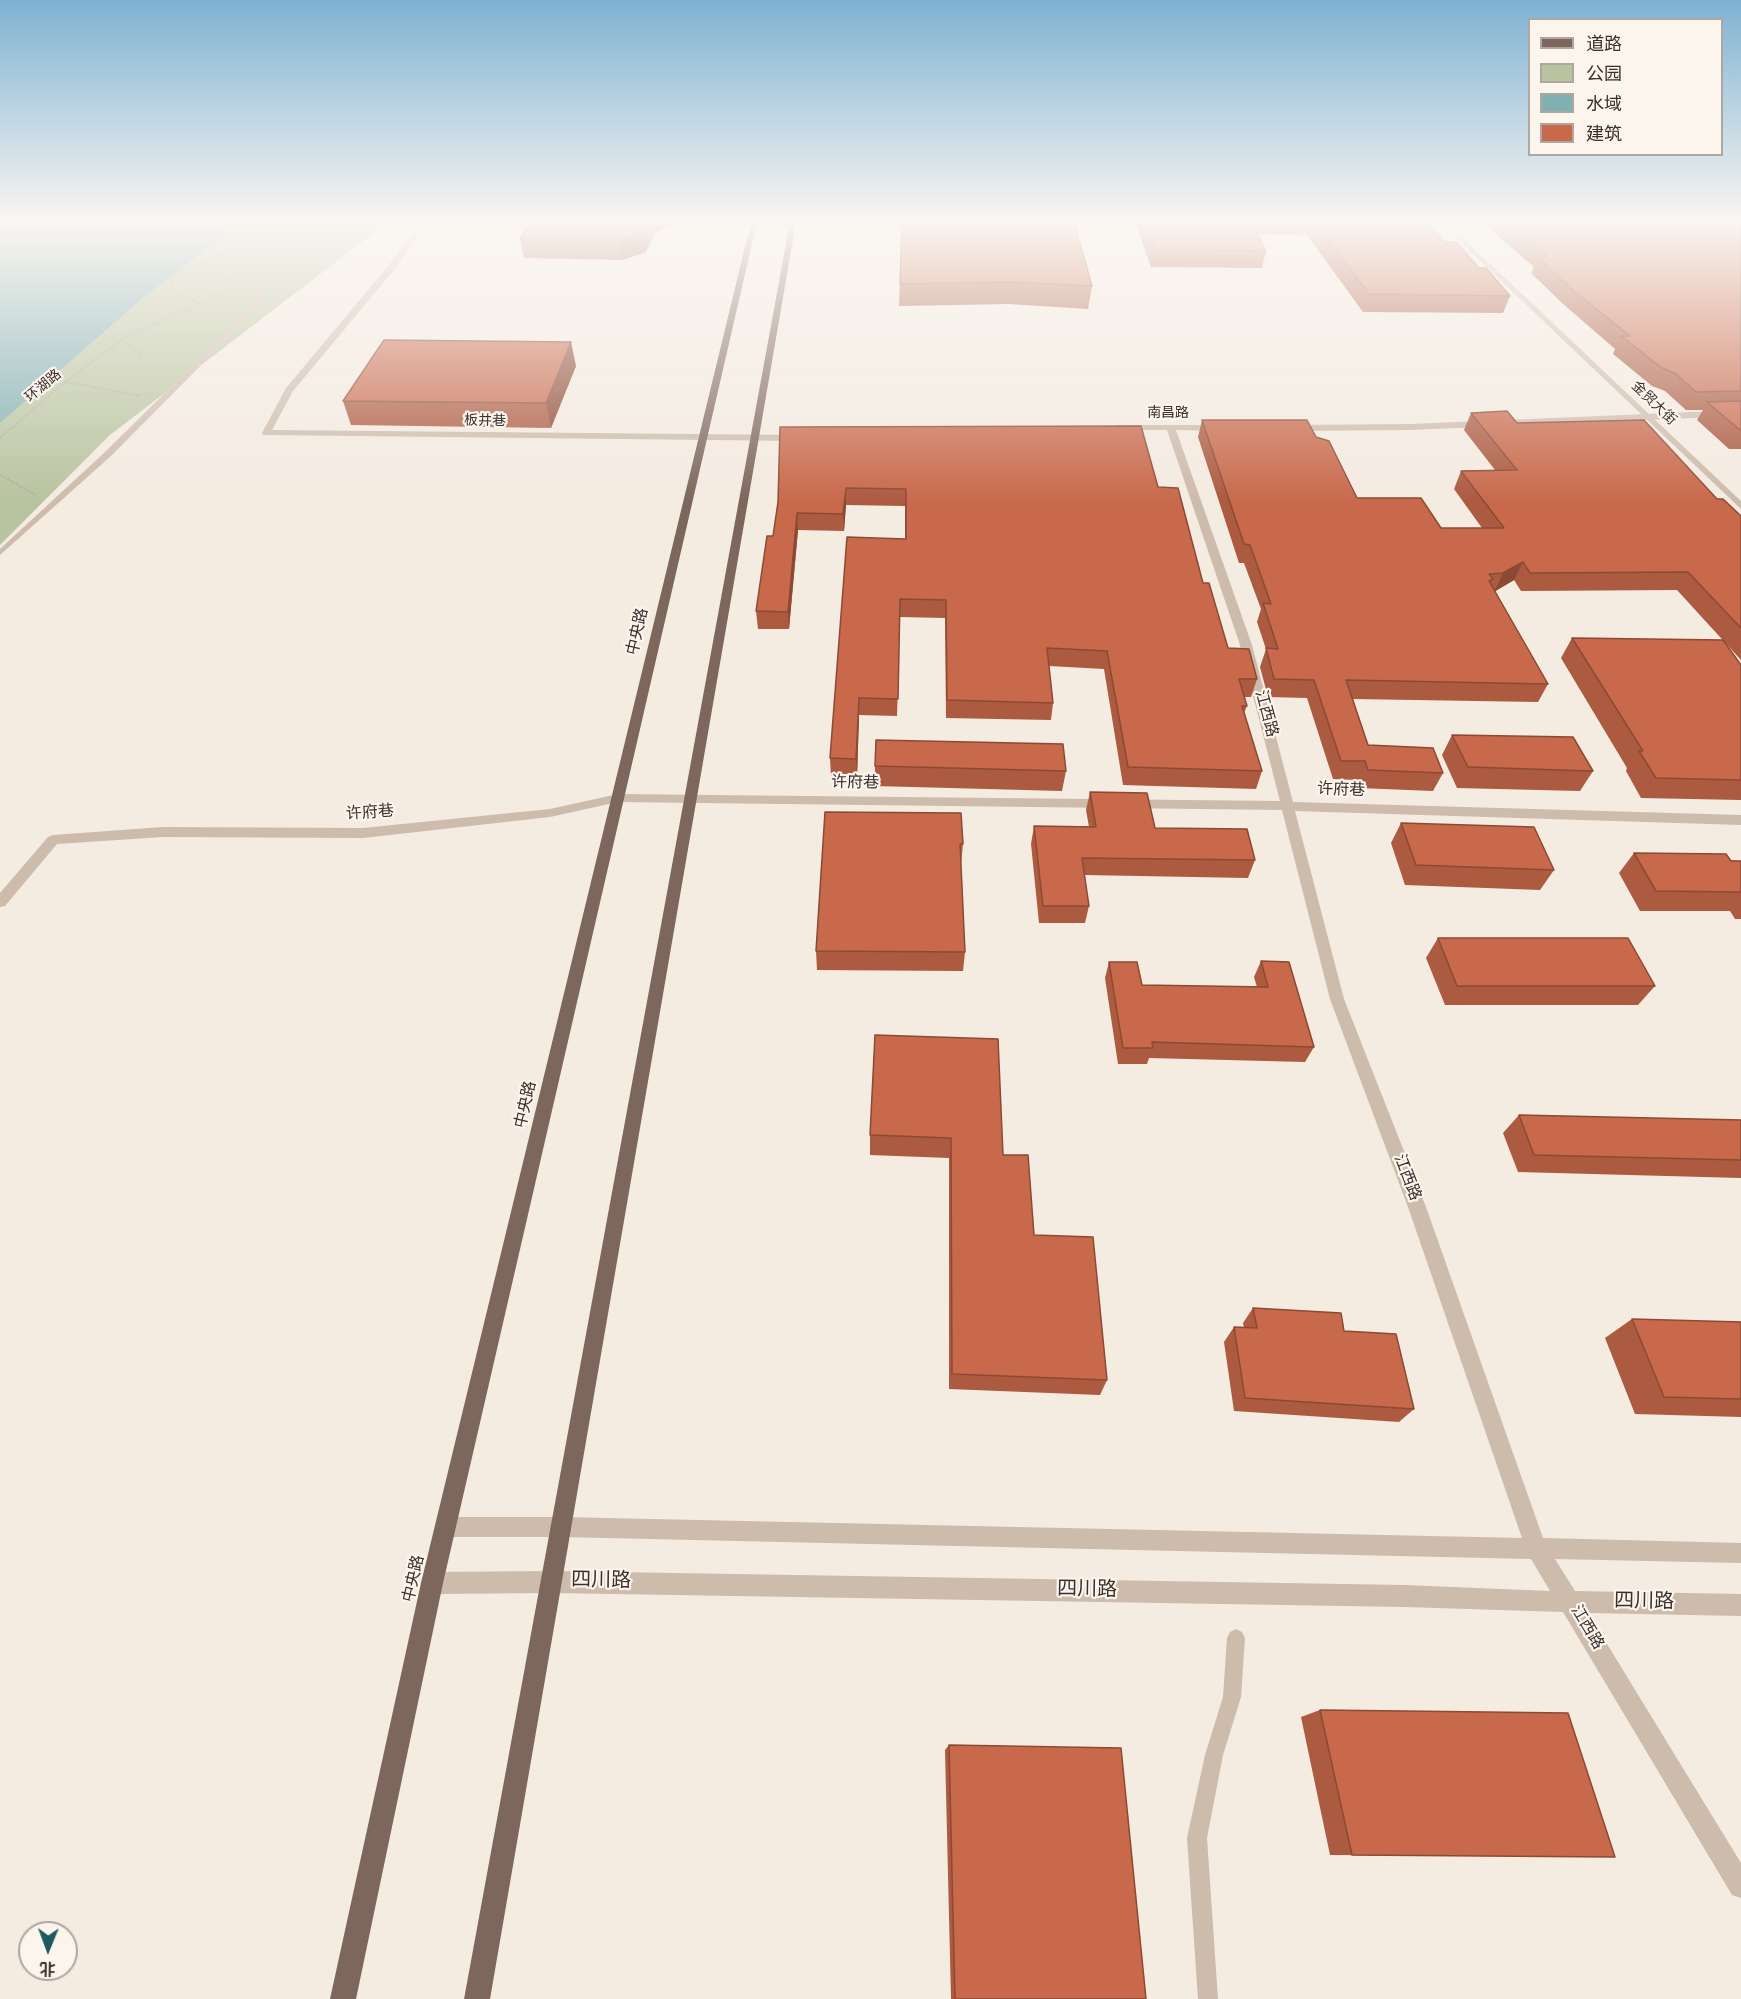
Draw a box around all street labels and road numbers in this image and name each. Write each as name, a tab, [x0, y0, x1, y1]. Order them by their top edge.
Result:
street label: 环湖路	[23, 367, 65, 407]
street label: 金贸大街	[1627, 379, 1679, 429]
street label: 南昌路	[1147, 406, 1189, 422]
street label: 板井巷	[464, 413, 506, 431]
street label: 中央路	[624, 606, 654, 658]
street label: 江西路	[1250, 688, 1280, 740]
street label: 许府巷	[831, 774, 879, 794]
street label: 许府巷	[1317, 781, 1365, 801]
street label: 许府巷	[345, 803, 395, 825]
street label: 中央路	[512, 1079, 542, 1131]
street label: 江西路	[1388, 1152, 1424, 1204]
street label: 中央路	[400, 1553, 430, 1605]
street label: 四川路	[571, 1569, 631, 1595]
street label: 四川路	[1057, 1578, 1117, 1604]
street label: 四川路	[1614, 1590, 1674, 1616]
street label: 江西路	[1565, 1602, 1607, 1654]

